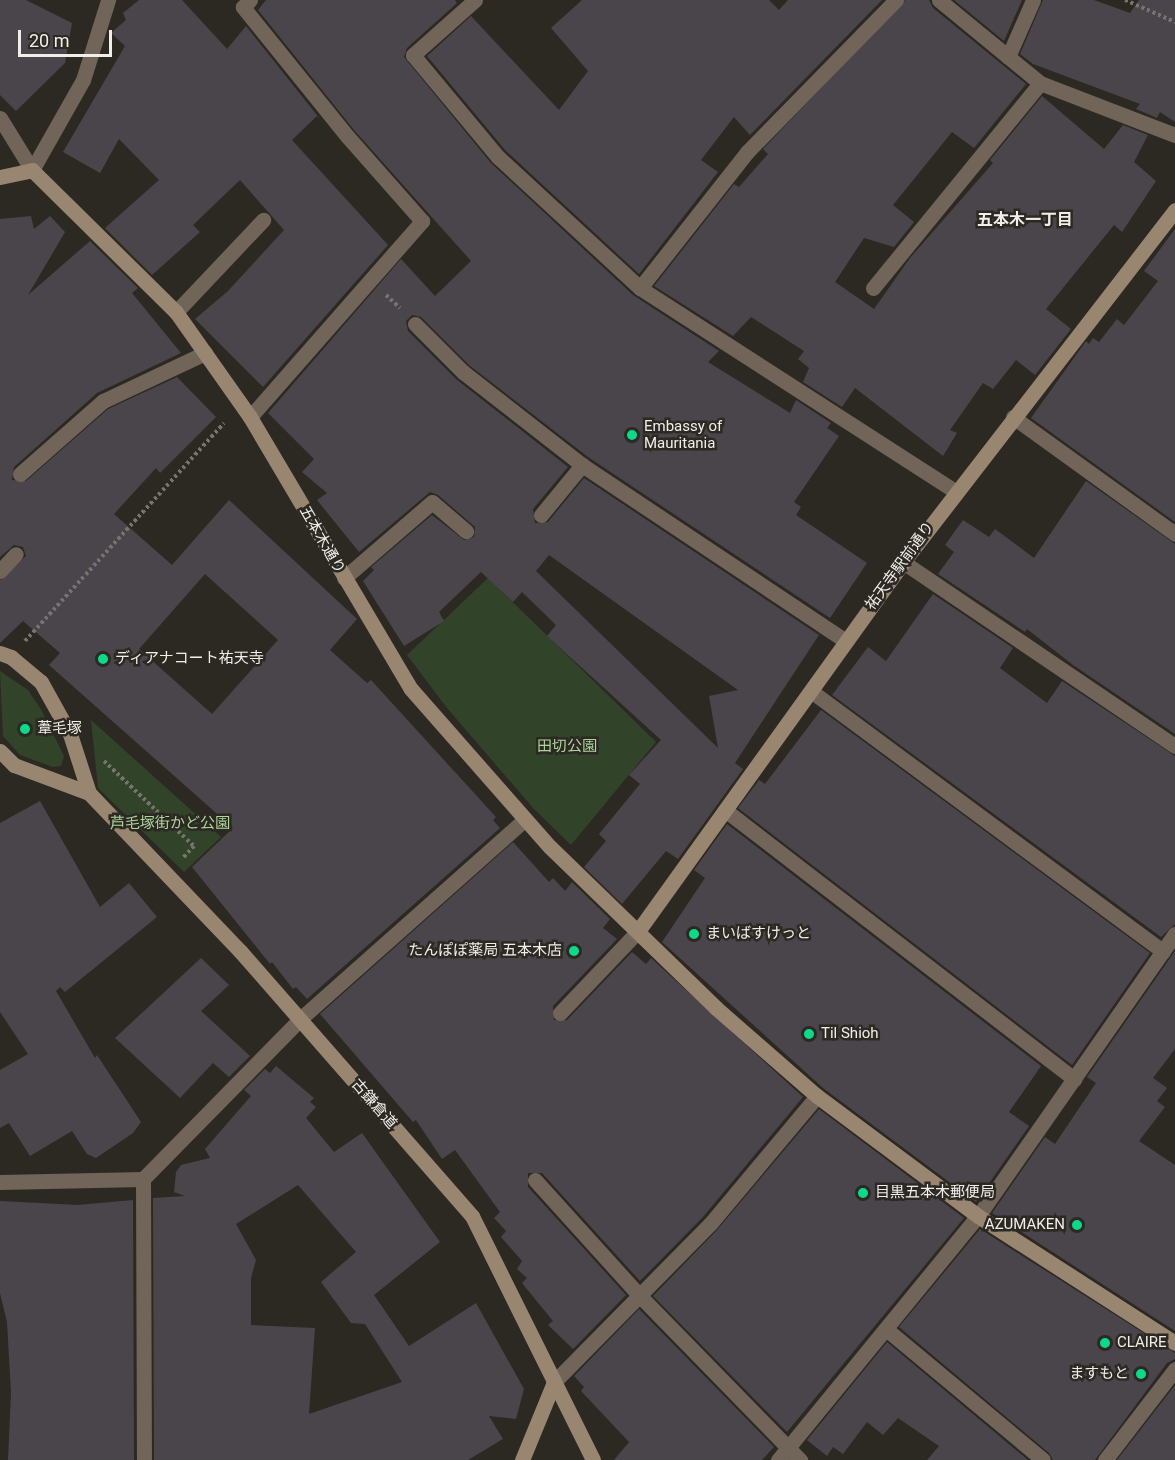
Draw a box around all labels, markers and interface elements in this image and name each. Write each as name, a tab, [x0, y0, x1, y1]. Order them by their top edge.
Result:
scale bar	[21, 18, 116, 56]
text: 20 m	[29, 30, 69, 51]
district label: 五本木一丁目	[977, 210, 1073, 230]
place label: Embassy of Mauritania	[644, 417, 722, 452]
marker: Embassy of Mauritania	[625, 428, 639, 442]
street label: 五本木通り	[295, 503, 349, 577]
street label: 祐天寺駅前通り	[862, 518, 938, 614]
place label: ディアナコート祐天寺	[115, 650, 265, 668]
marker: ディアナコート祐天寺	[96, 652, 110, 666]
place label: 葦毛塚	[37, 720, 82, 738]
marker: 葦毛塚	[18, 722, 32, 736]
park label: 田切公園	[537, 738, 597, 756]
park label: 芦毛塚街かど公園	[110, 815, 230, 833]
place label: まいばすけっと	[706, 925, 811, 943]
marker: まいばすけっと	[687, 927, 701, 941]
place label: たんぽぽ薬局 五本木店	[408, 942, 562, 960]
marker: たんぽぽ薬局 五本木店	[567, 944, 581, 958]
place label: Til Shioh	[821, 1025, 879, 1043]
marker: Til Shioh	[802, 1027, 816, 1041]
street label: 古鎌倉道	[348, 1075, 400, 1133]
place label: 目黒五本木郵便局	[875, 1184, 995, 1202]
marker: 目黒五本木郵便局	[856, 1186, 870, 1200]
place label: AZUMAKEN	[985, 1216, 1065, 1234]
marker: AZUMAKEN	[1070, 1218, 1084, 1232]
place label: CLAIRE	[1117, 1334, 1167, 1352]
marker: CLAIRE	[1098, 1336, 1112, 1350]
place label: ますもと	[1069, 1365, 1129, 1383]
marker: ますもと	[1134, 1367, 1148, 1381]

